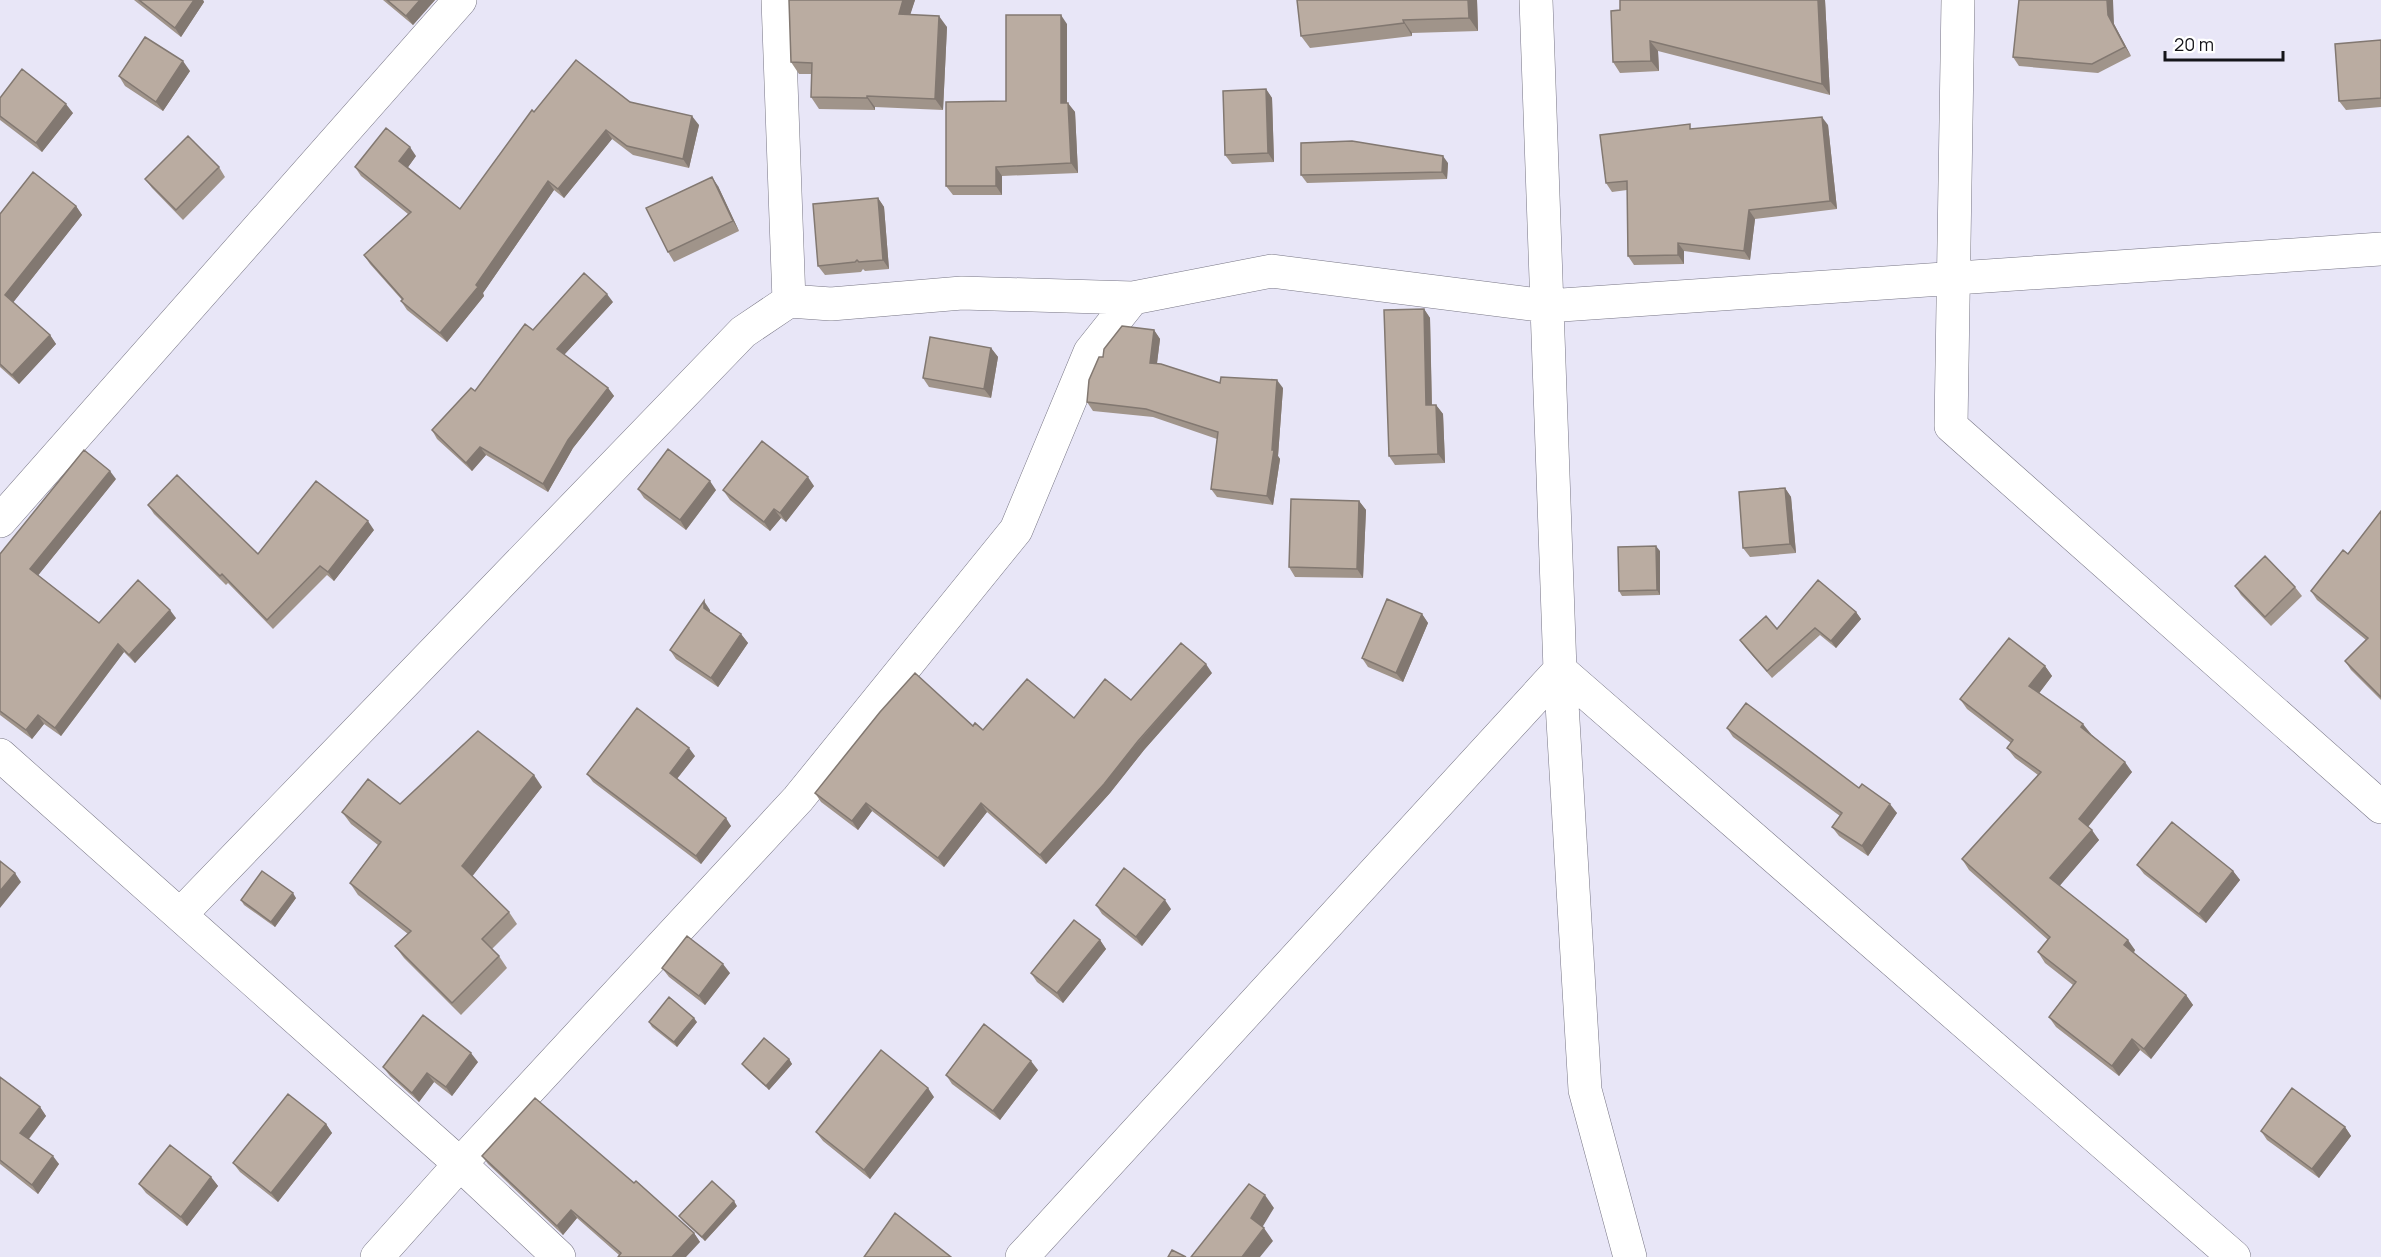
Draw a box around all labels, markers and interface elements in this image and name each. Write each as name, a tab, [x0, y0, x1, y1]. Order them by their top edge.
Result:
scale bar	[2165, 24, 2284, 62]
text: 20 m	[2174, 32, 2214, 56]

